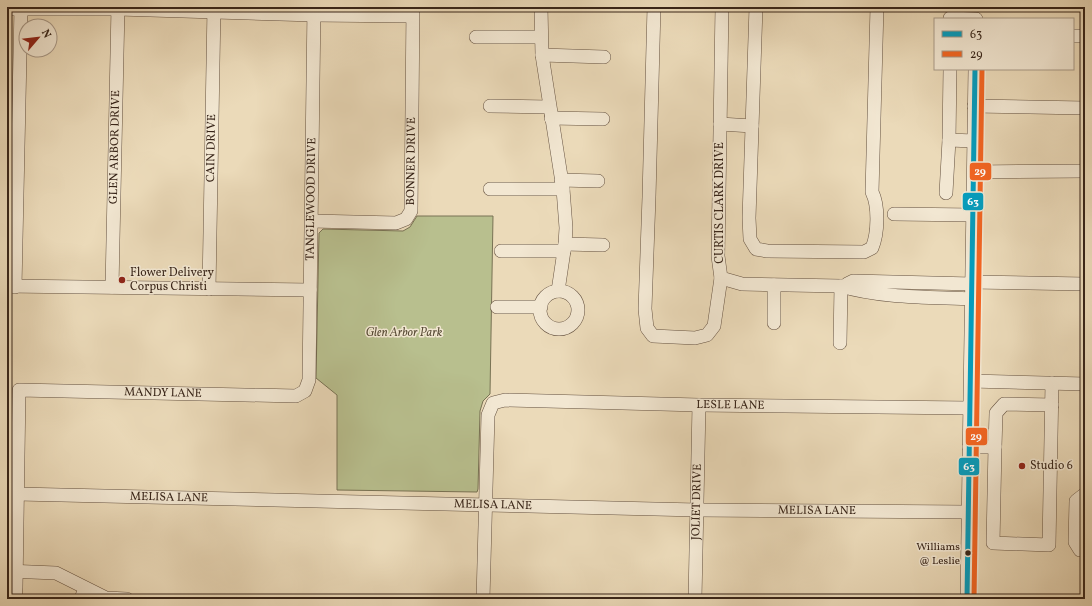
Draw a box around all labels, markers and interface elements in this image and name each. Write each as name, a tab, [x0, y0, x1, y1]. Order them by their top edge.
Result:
north arrow	[18, 18, 58, 58]
legend	[934, 18, 1074, 70]
text: N	[37, 27, 54, 41]
text: 63	[970, 27, 982, 43]
text: 29	[970, 47, 983, 63]
street label: GLEN ARBOR DRIVE	[106, 90, 124, 204]
street label: CAIN DRIVE	[203, 114, 220, 182]
street label: BONNER DRIVE	[403, 117, 420, 206]
street label: TANGLEWOOD DRIVE	[303, 137, 320, 261]
street label: CURTIS CLARK DRIVE	[712, 142, 728, 264]
line badge: 29	[969, 162, 992, 181]
text: 29	[974, 165, 986, 180]
line badge: 63	[962, 192, 984, 211]
text: 63	[967, 195, 979, 210]
place label: Flower Delivery Corpus Christi	[130, 265, 214, 295]
marker: Flower Delivery Corpus Christi	[117, 275, 127, 285]
park label: Glen Arbor Park	[366, 325, 443, 341]
street label: MANDY LANE	[124, 384, 202, 402]
street label: LESLE LANE	[696, 397, 765, 414]
line badge: 29	[965, 427, 988, 446]
text: 29	[970, 430, 982, 445]
line badge: 63	[958, 457, 980, 476]
place label: Studio 6	[1030, 458, 1073, 474]
text: 63	[963, 460, 975, 475]
marker: Studio 6	[1017, 461, 1027, 471]
street label: JOLIET DRIVE	[688, 464, 706, 540]
street label: MELISA LANE	[130, 489, 208, 506]
street label: MELISA LANE	[454, 496, 532, 514]
street label: MELISA LANE	[778, 503, 856, 519]
place label: Williams @ Leslie	[916, 540, 960, 569]
marker: Williams @ Leslie	[963, 548, 973, 558]

